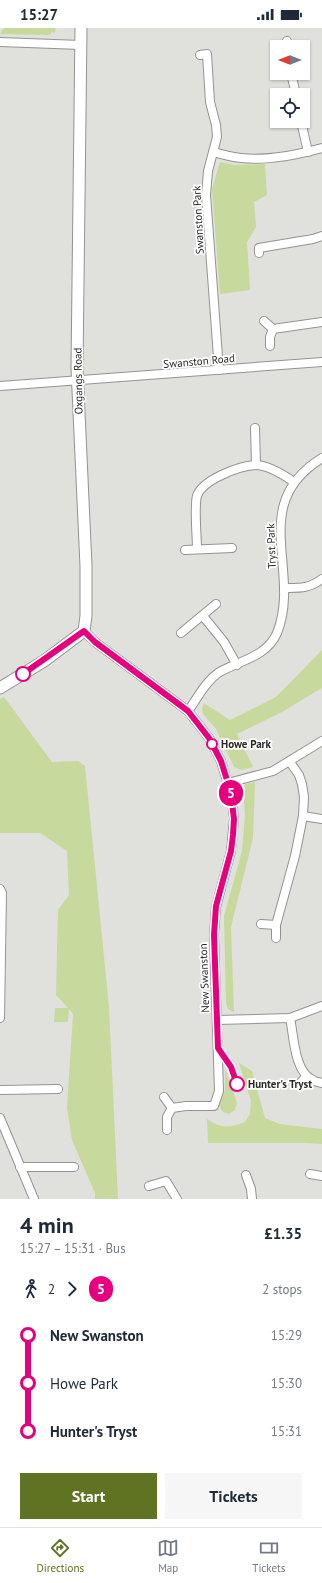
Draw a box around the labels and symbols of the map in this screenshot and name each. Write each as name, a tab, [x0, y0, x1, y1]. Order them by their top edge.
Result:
north arrow	[270, 40, 310, 80]
street label: Swanston Park	[189, 185, 207, 255]
street label: Oxgangs Road	[70, 347, 86, 414]
street label: Swanston Road	[163, 351, 235, 371]
street label: Tryst Park	[263, 522, 279, 569]
unlabelled marker	[15, 666, 31, 682]
place label: Howe Park	[221, 737, 271, 751]
marker: Howe Park	[206, 738, 218, 750]
line badge: 5	[218, 780, 244, 806]
street label: New Swanston	[196, 943, 212, 1013]
marker: Hunter's Tryst	[229, 1076, 245, 1092]
place label: Hunter's Tryst	[248, 1077, 312, 1091]

